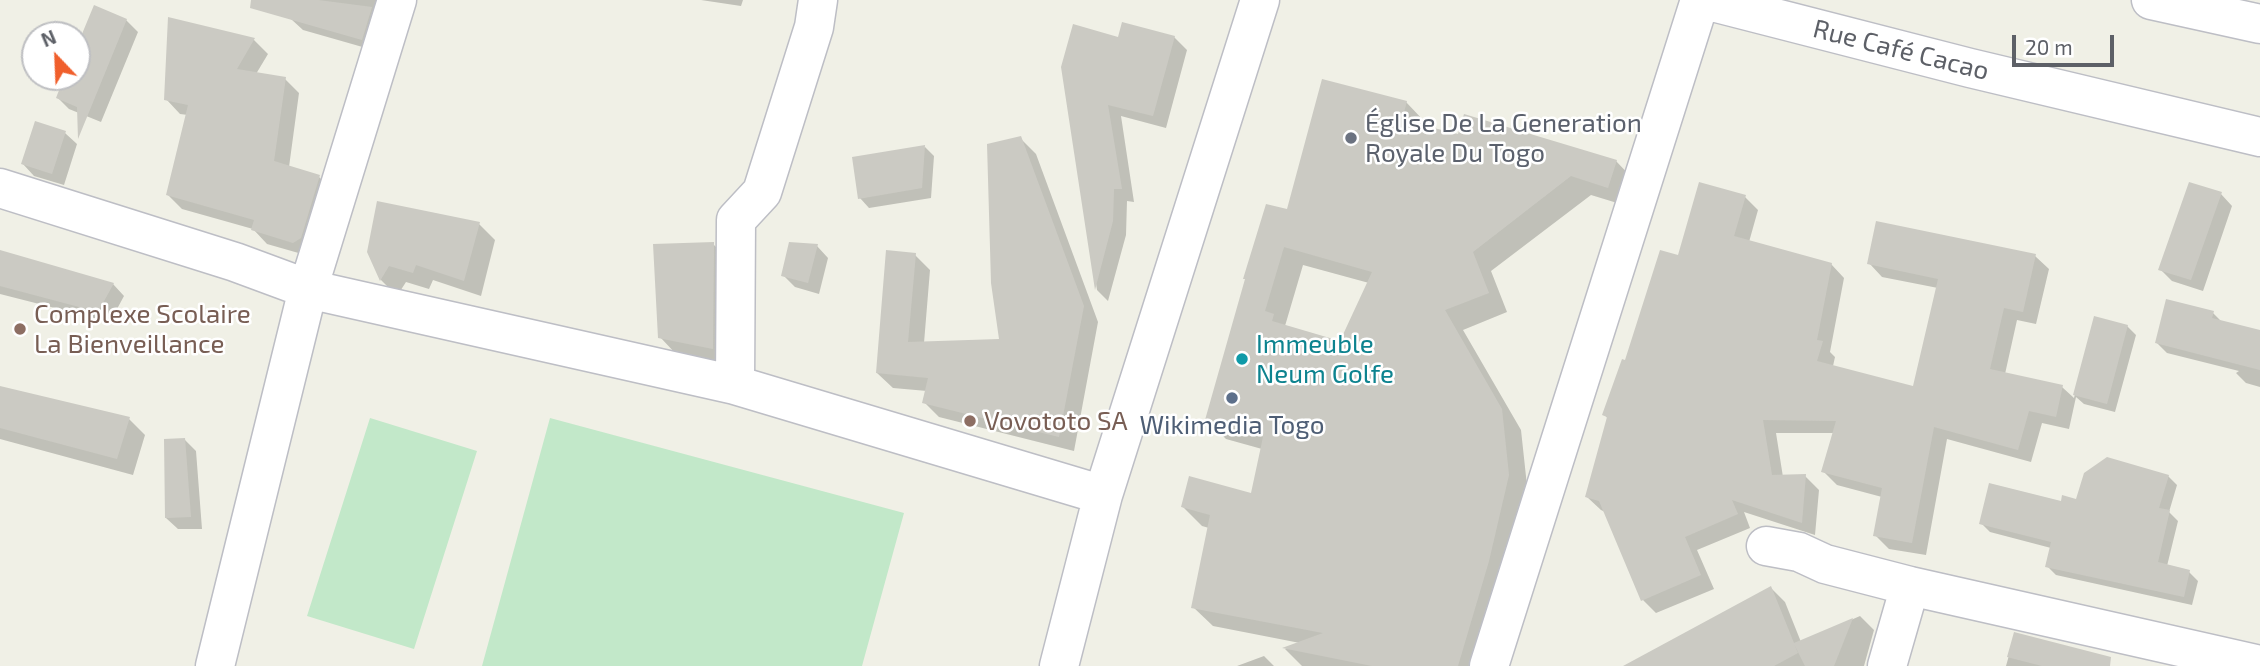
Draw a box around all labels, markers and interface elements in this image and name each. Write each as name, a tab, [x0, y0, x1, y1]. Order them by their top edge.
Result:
street label: Rue Café Cacao	[1810, 13, 1992, 87]
north arrow	[21, 21, 91, 91]
scale bar	[2015, 21, 2116, 65]
text: N	[38, 25, 59, 51]
text: 20 m	[2025, 34, 2073, 59]
place label: Église De La Generation Royale Du Togo	[1365, 107, 1642, 168]
marker: Église De La Generation Royale Du Togo	[1343, 130, 1359, 146]
place label: Complexe Scolaire La Bienveillance	[34, 298, 251, 360]
marker: Complexe Scolaire La Bienveillance	[12, 321, 28, 337]
place label: Immeuble Neum Golfe	[1256, 328, 1394, 390]
marker: Immeuble Neum Golfe	[1234, 351, 1250, 367]
marker: Wikimedia Togo	[1224, 390, 1240, 406]
place label: Vovototo SA	[984, 405, 1128, 437]
place label: Wikimedia Togo	[1139, 409, 1325, 441]
marker: Vovototo SA	[962, 413, 978, 429]

